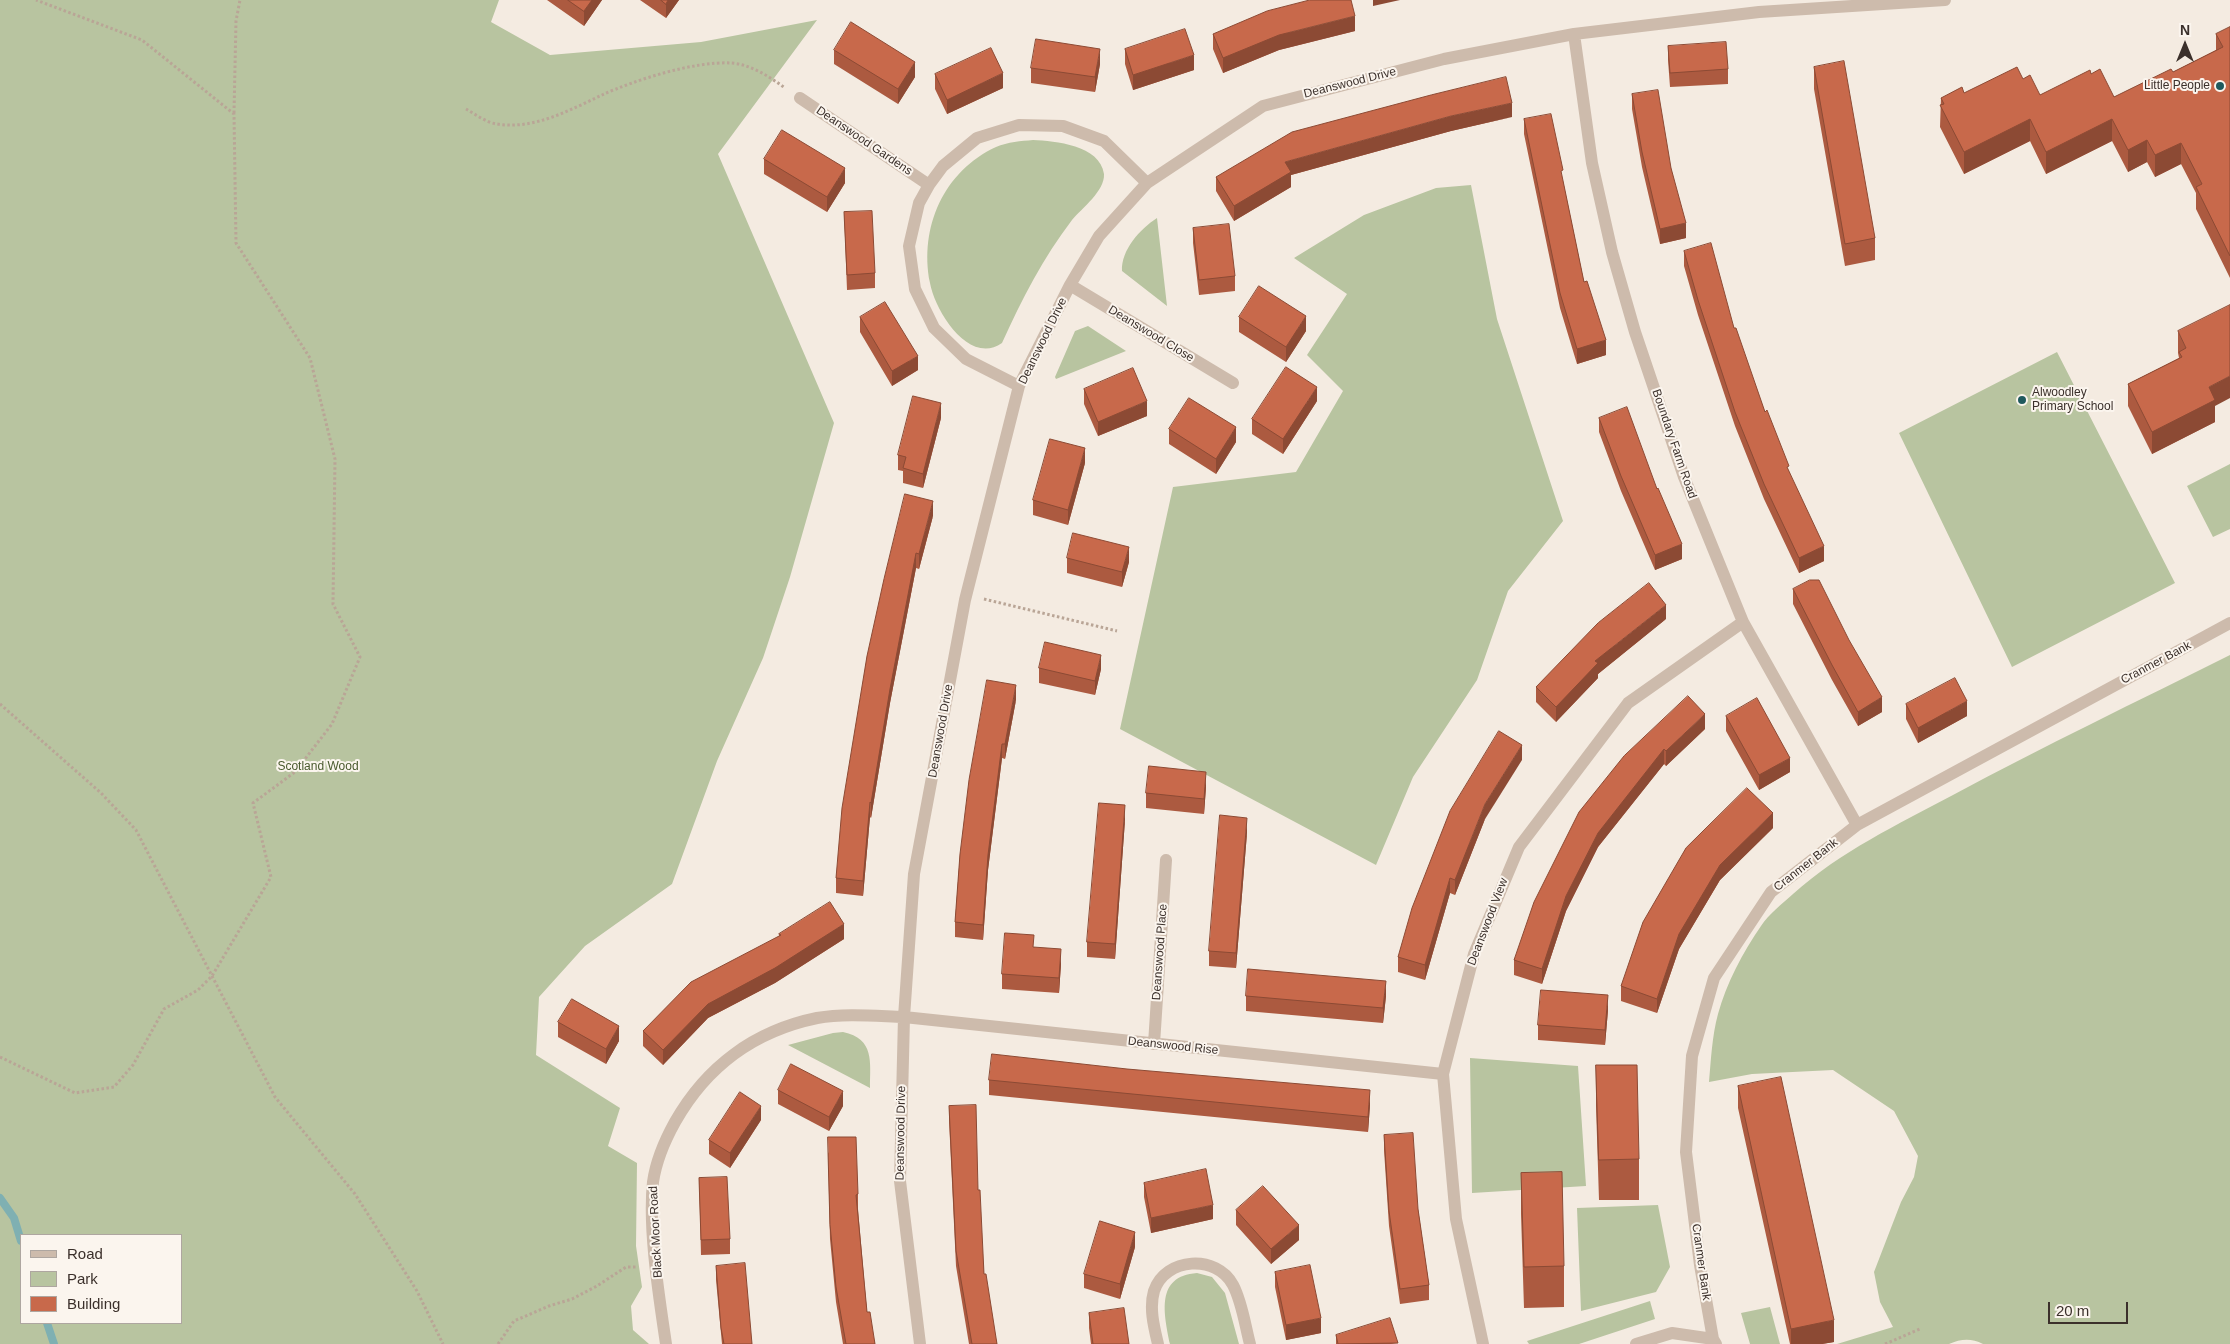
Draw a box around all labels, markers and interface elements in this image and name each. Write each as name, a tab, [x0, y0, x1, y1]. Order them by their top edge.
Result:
north arrow	[2160, 20, 2210, 70]
text: N	[2180, 22, 2190, 38]
street label: Deanswood Drive	[1302, 65, 1398, 101]
place label: Little People	[2144, 79, 2210, 93]
marker: Little People	[2214, 80, 2226, 92]
street label: Deanswood Gardens	[813, 104, 915, 178]
street label: Deanswood Drive	[1016, 295, 1070, 387]
street label: Deanswood Close	[1106, 303, 1196, 365]
place label: Alwoodley Primary School	[2032, 386, 2113, 414]
street label: Boundary Farm Road	[1649, 387, 1699, 501]
marker: Alwoodley Primary School	[2016, 394, 2028, 406]
street label: Cranmer Bank	[2118, 638, 2194, 688]
street label: Deanswood Drive	[926, 683, 956, 779]
park label: Scotland Wood	[277, 760, 359, 774]
street label: Cranmer Bank	[1771, 836, 1841, 894]
street label: Deanswood View	[1465, 876, 1511, 968]
street label: Deanswood Place	[1149, 903, 1171, 1001]
street label: Deanswood Rise	[1127, 1034, 1219, 1058]
street label: Deanswood Drive	[893, 1086, 909, 1180]
street label: Black Moor Road	[646, 1186, 666, 1278]
street label: Cranmer Bank	[1688, 1223, 1714, 1301]
legend	[20, 1234, 182, 1324]
text: Road	[67, 1245, 103, 1262]
text: Park	[67, 1270, 98, 1287]
scale bar	[2050, 1292, 2130, 1324]
text: Building	[67, 1295, 120, 1312]
text: 20 m	[2056, 1302, 2089, 1319]

